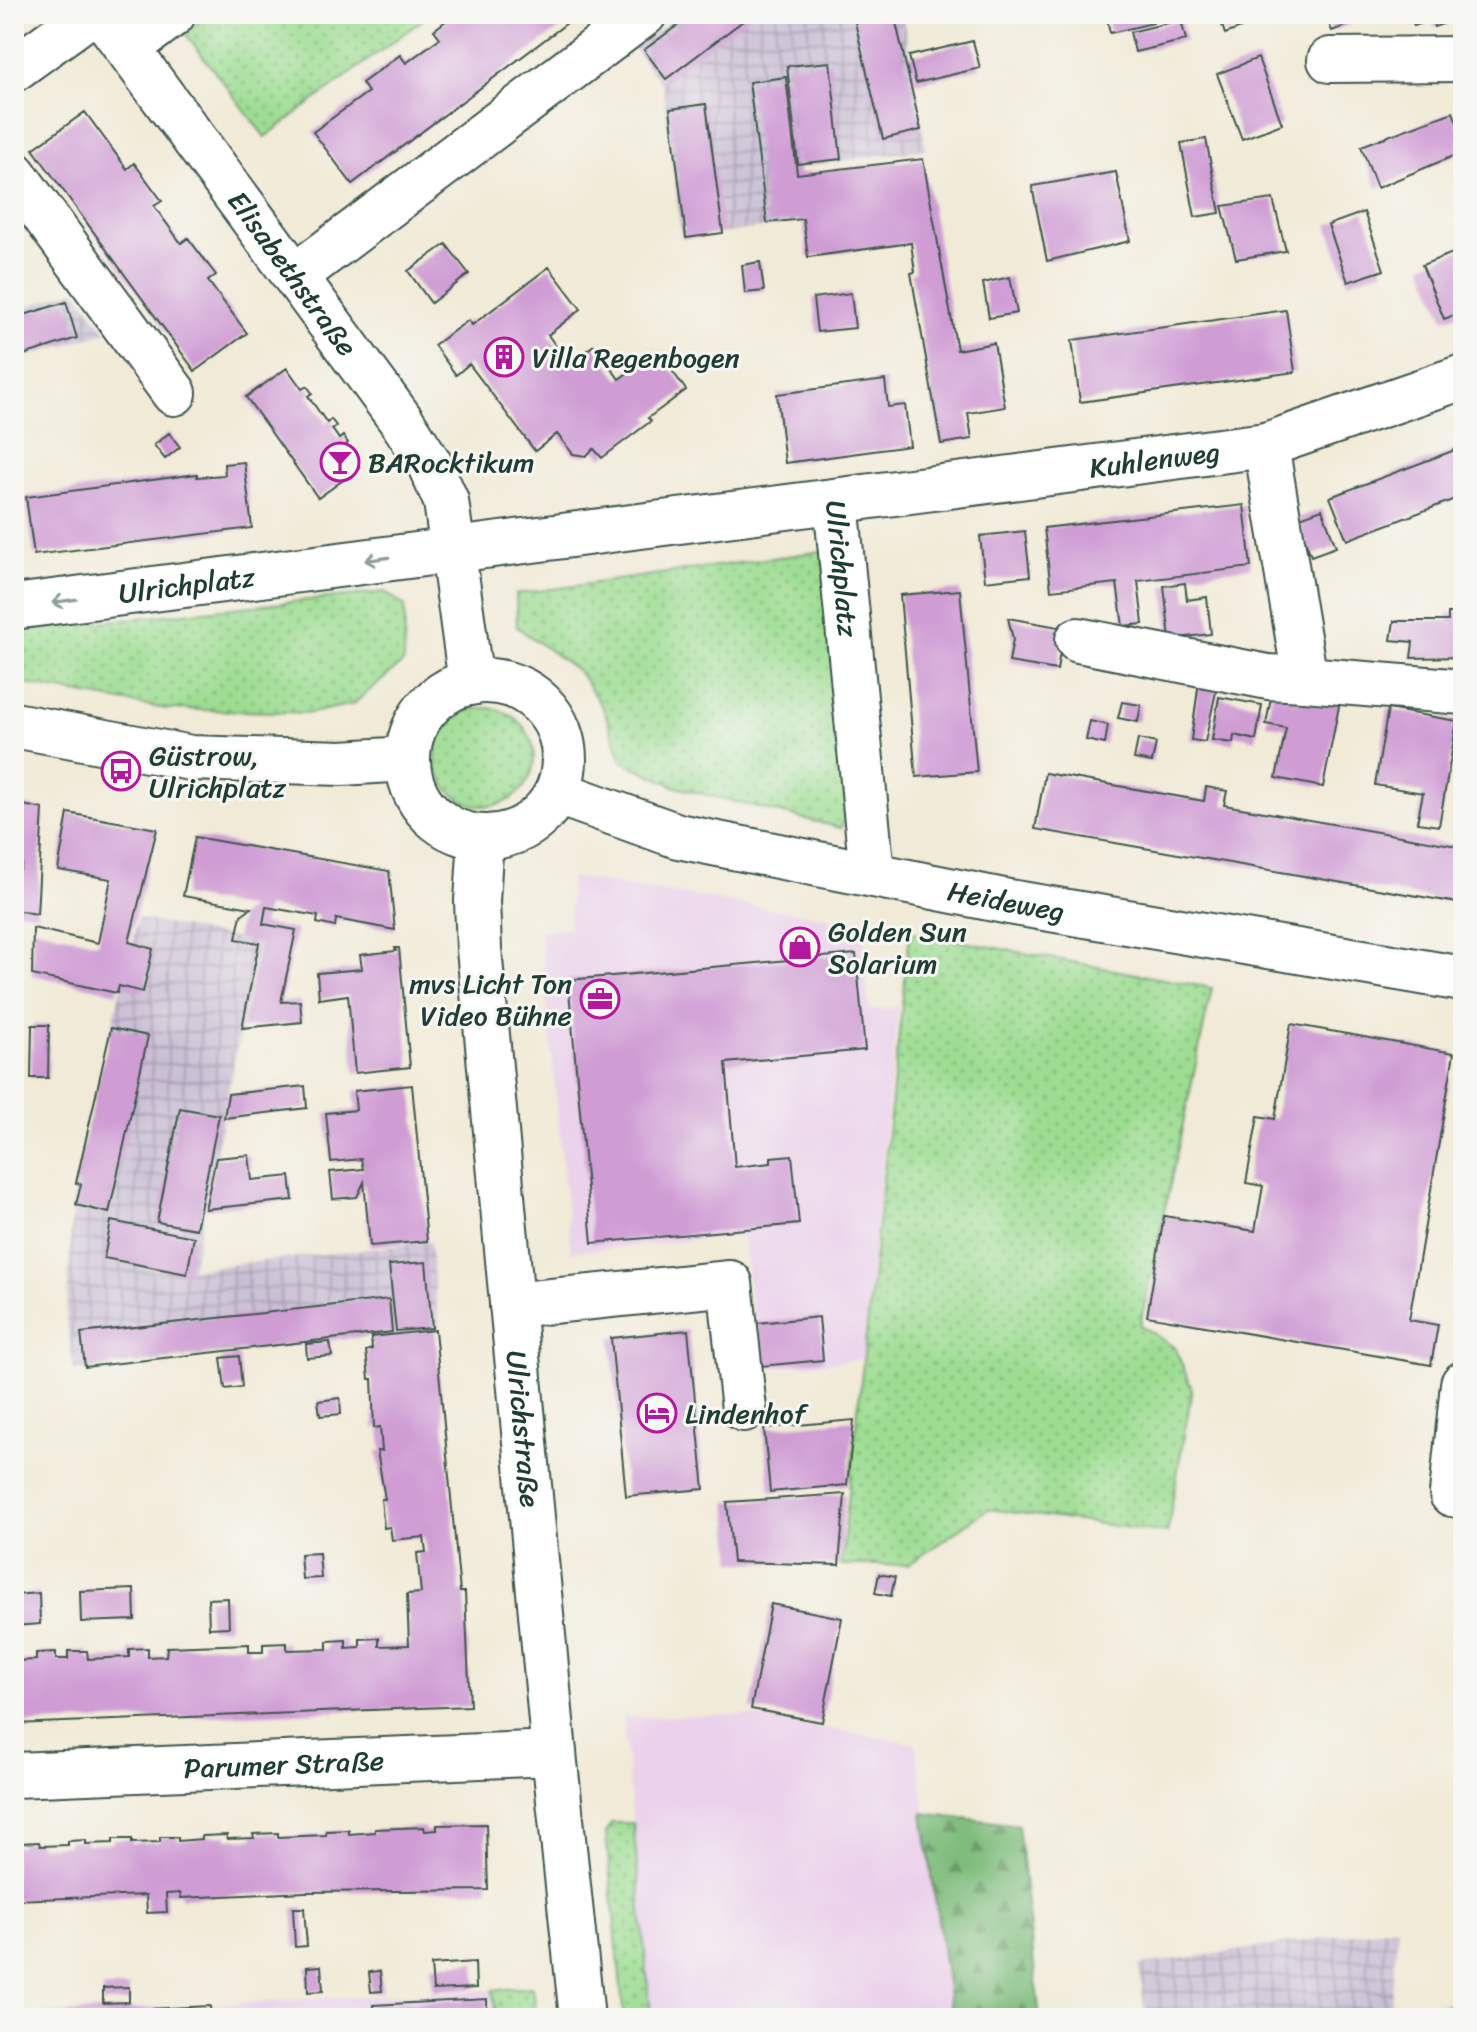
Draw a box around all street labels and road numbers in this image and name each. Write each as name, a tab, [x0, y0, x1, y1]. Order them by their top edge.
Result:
street label: Elisabethstraße	[215, 180, 371, 367]
street label: Kuhlenweg	[1086, 427, 1223, 492]
street label: Ulrichplatz	[812, 498, 874, 640]
street label: Ulrichplatz	[116, 552, 258, 618]
street label: Heideweg	[943, 866, 1068, 936]
street label: Ulrichstraße	[492, 1348, 555, 1509]
street label: Parumer Straße	[183, 1735, 385, 1793]

